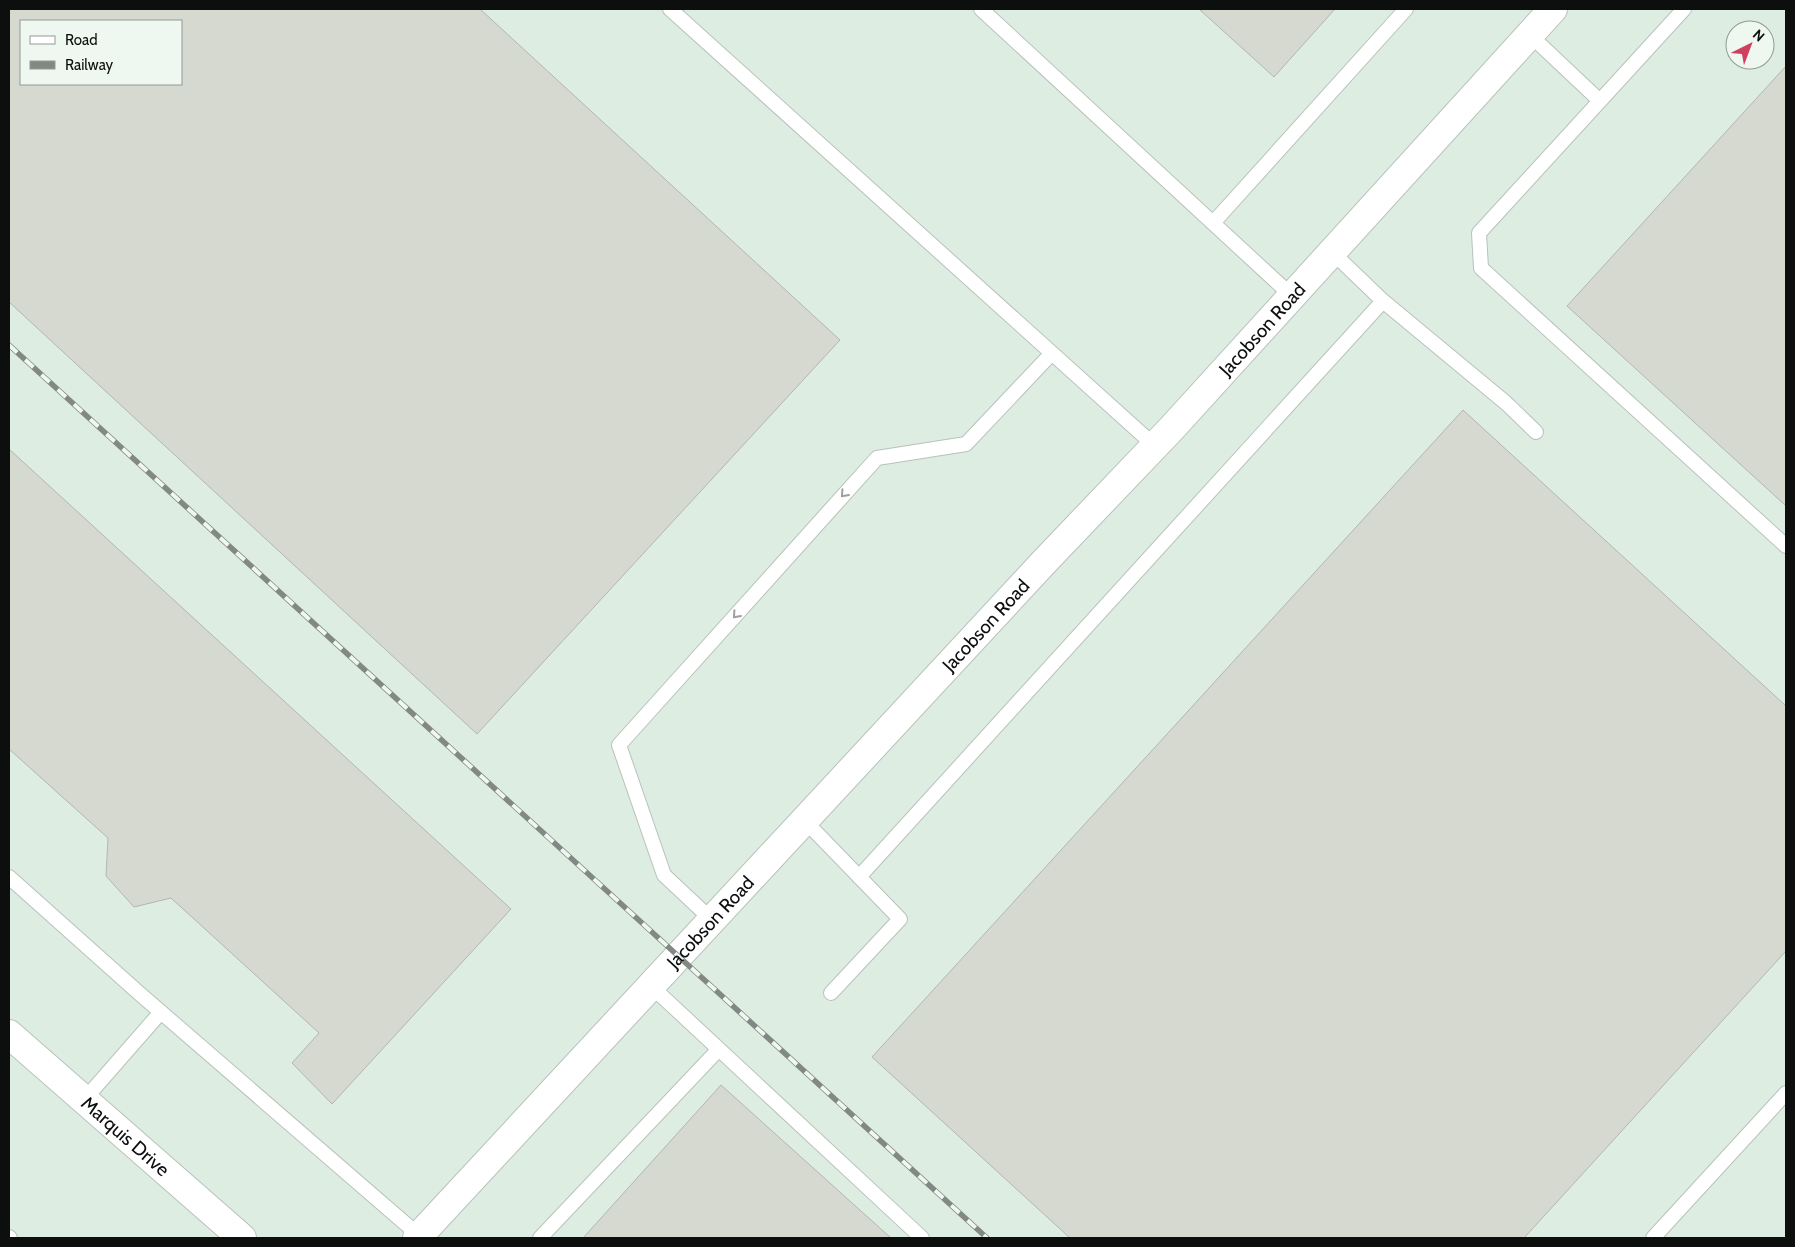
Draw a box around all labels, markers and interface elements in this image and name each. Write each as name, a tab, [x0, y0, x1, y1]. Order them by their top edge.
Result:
legend	[20, 20, 182, 85]
north arrow	[1725, 20, 1775, 70]
text: N	[1749, 25, 1768, 45]
text: Road	[65, 31, 98, 49]
text: Railway	[65, 56, 114, 74]
street label: Jacobson Road	[1213, 278, 1310, 381]
one-way arrow	[841, 488, 850, 497]
street label: Jacobson Road	[936, 574, 1034, 677]
one-way arrow	[733, 609, 742, 618]
street label: Jacobson Road	[661, 871, 759, 974]
street label: Marquis Drive	[77, 1091, 175, 1181]

